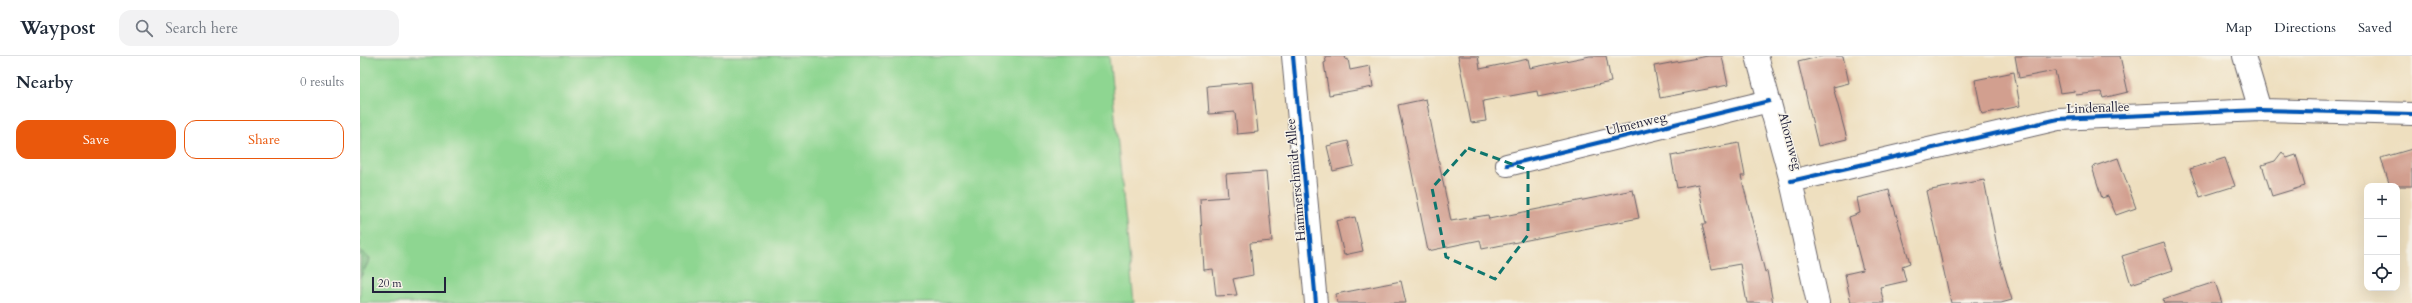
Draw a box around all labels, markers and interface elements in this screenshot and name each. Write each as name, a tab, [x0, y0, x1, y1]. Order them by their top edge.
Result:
search box	[119, 10, 399, 46]
text: Waypost	[20, 15, 95, 41]
icon: search	[133, 17, 155, 39]
text: Search here	[165, 18, 238, 38]
text: Map	[2226, 18, 2252, 37]
text: Directions	[2274, 18, 2336, 37]
text: Saved	[2358, 18, 2392, 37]
text: Nearby	[16, 71, 73, 94]
text: 0 results	[300, 73, 344, 91]
street label: Lindenallee	[2066, 98, 2130, 118]
street label: Ulmenweg	[1604, 108, 1669, 140]
street label: Ahornweg	[1774, 110, 1807, 173]
street label: Hammerschmidt Allee	[1282, 118, 1310, 242]
button: Save	[16, 120, 176, 159]
button: Share	[184, 120, 344, 159]
map controls	[2364, 183, 2400, 291]
button: +	[2364, 183, 2400, 219]
button: −	[2364, 219, 2400, 255]
button: locate	[2364, 255, 2400, 291]
scale bar	[372, 275, 446, 294]
text: 20 m	[378, 276, 402, 291]

